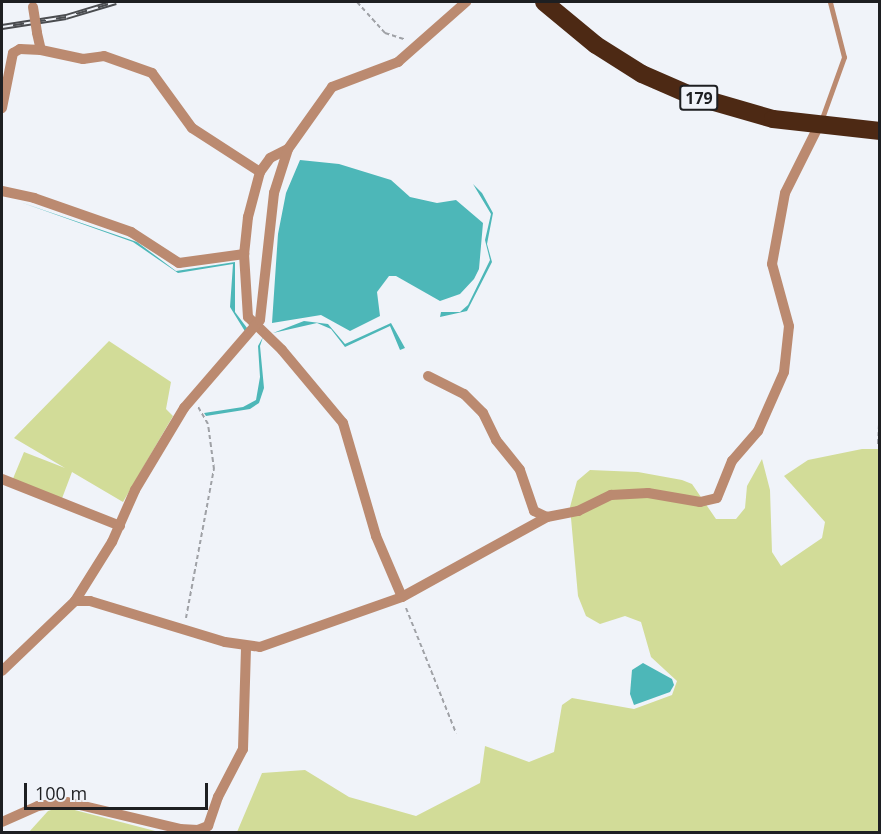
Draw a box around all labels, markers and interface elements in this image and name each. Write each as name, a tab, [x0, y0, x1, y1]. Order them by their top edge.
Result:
road number: 179	[678, 85, 720, 111]
scale bar	[27, 771, 212, 809]
text: 100 m	[35, 781, 87, 805]

